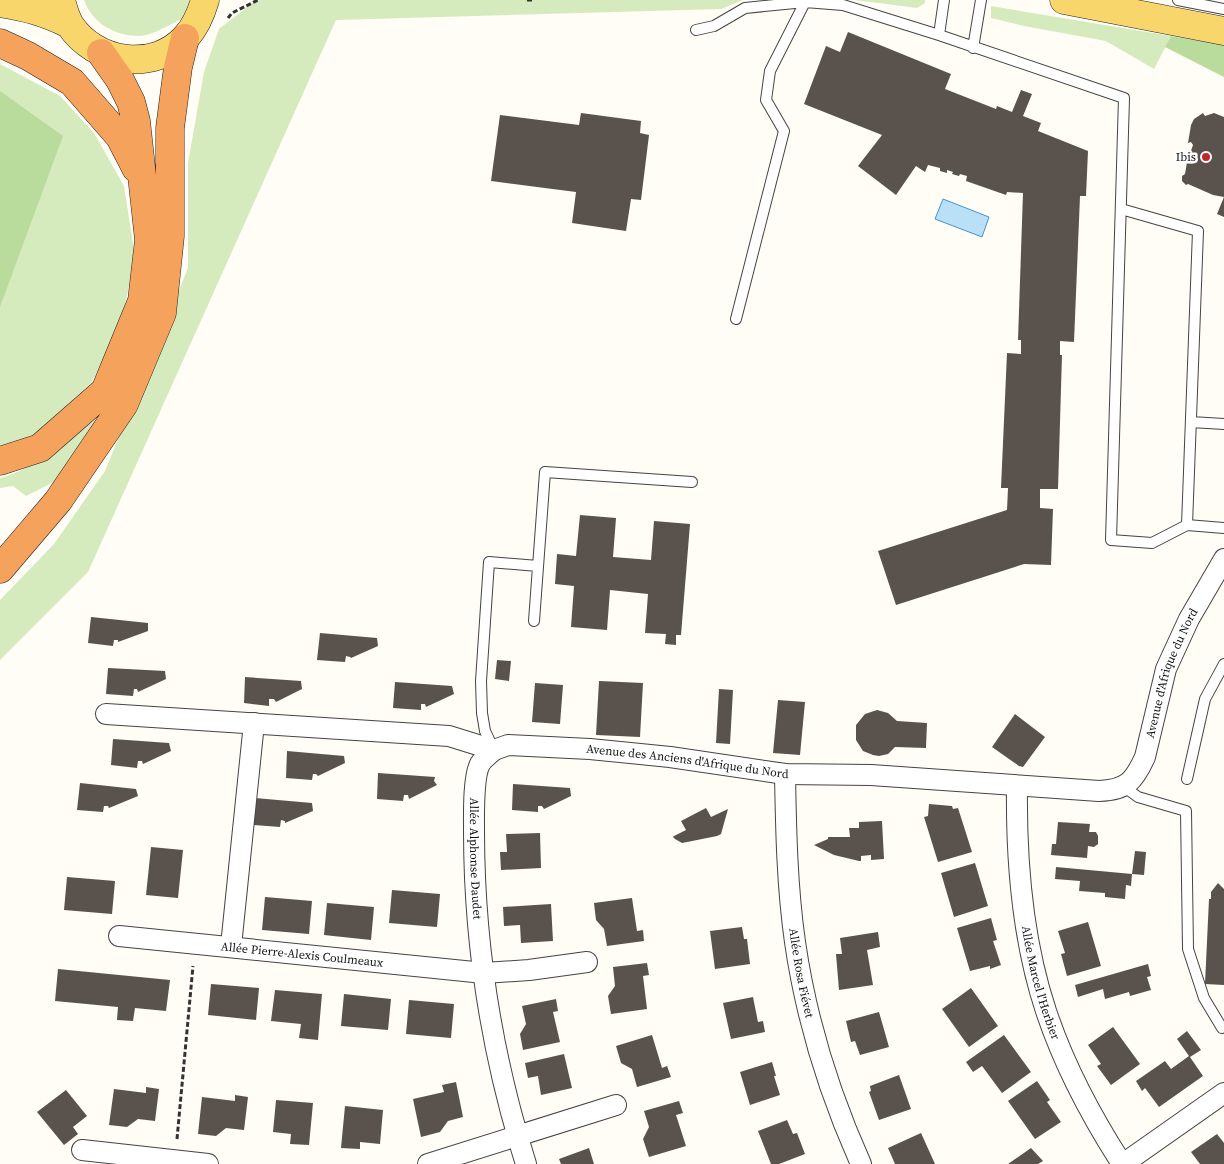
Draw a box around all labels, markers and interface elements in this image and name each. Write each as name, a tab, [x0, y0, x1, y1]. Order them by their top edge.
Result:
place label: Ibis	[1176, 149, 1196, 165]
marker: Ibis	[1200, 151, 1212, 163]
street label: Avenue d'Afrique du Nord	[1142, 605, 1202, 740]
street label: Avenue des Anciens d'Afrique du Nord	[586, 741, 789, 782]
street label: Allée Alphonse Daudet	[466, 797, 486, 920]
street label: Allée Marcel l'Herbier	[1018, 924, 1064, 1042]
street label: Allée Rosa Fiévet	[785, 927, 818, 1020]
street label: Allée Pierre-Alexis Coulmeaux	[220, 938, 385, 971]

